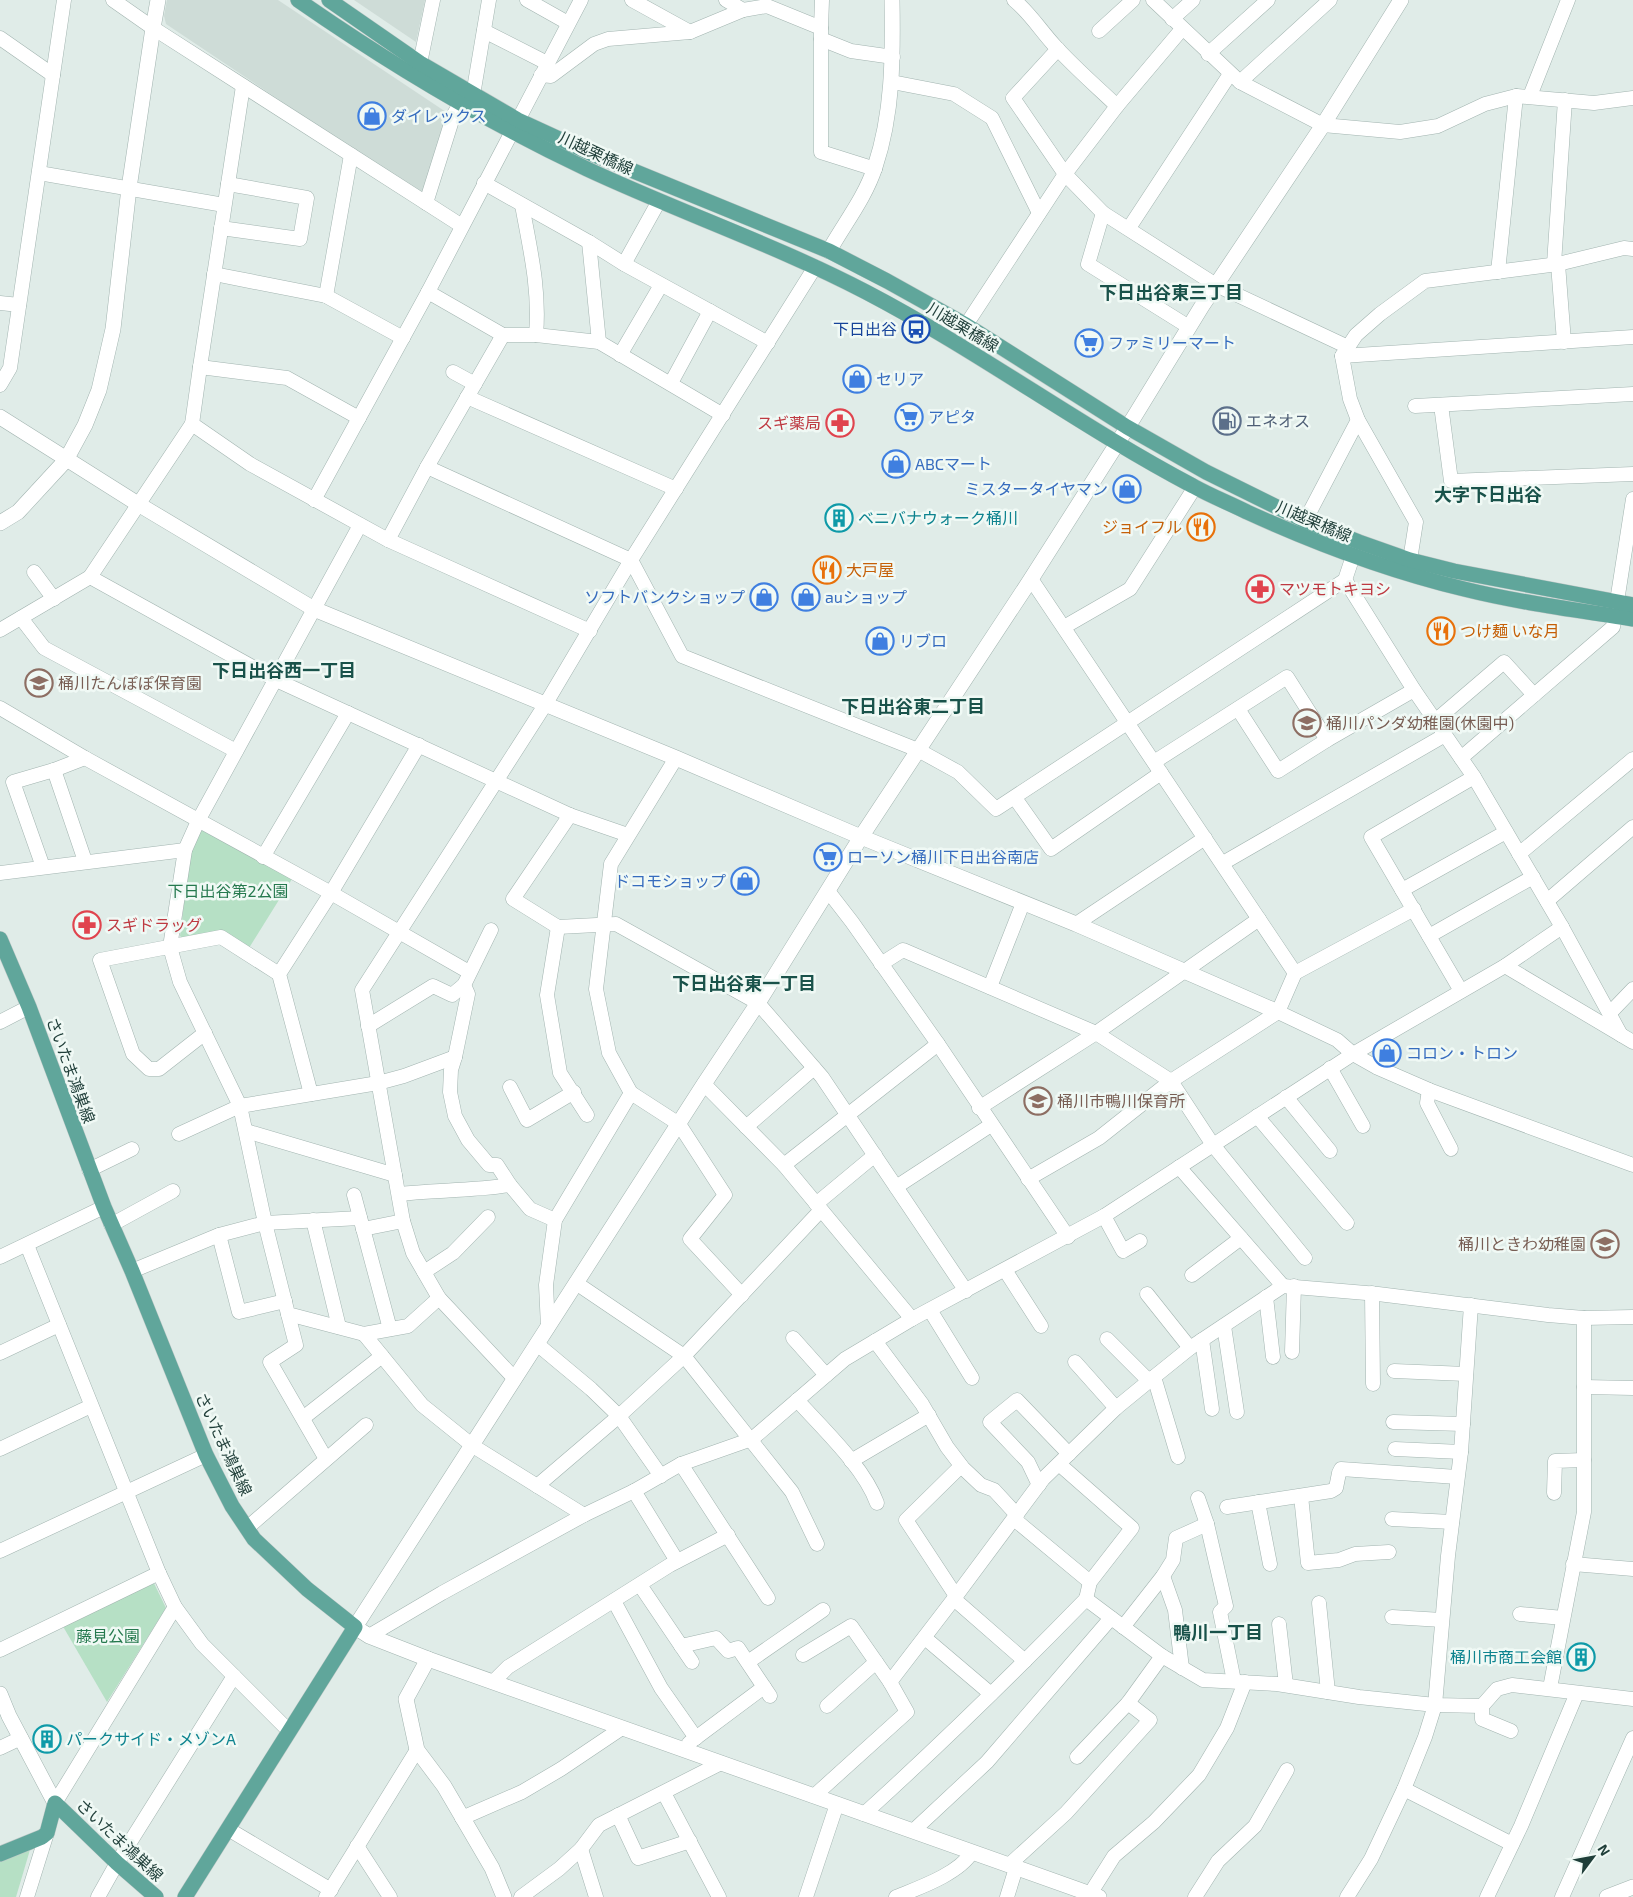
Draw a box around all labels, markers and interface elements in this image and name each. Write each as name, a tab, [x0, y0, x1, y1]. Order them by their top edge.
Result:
shop icon: ダイレックス	[357, 101, 387, 131]
place label: ダイレックス	[391, 106, 487, 125]
street label: 川越栗橋線	[556, 127, 636, 178]
district label: 下日出谷東三丁目	[1099, 281, 1243, 303]
street label: 川越栗橋線	[924, 298, 1002, 355]
bus stop icon: 下日出谷	[901, 314, 931, 344]
place label: 下日出谷	[833, 319, 897, 338]
supermarket icon: ファミリーマート	[1074, 328, 1104, 358]
place label: ファミリーマート	[1108, 333, 1236, 352]
shop icon: セリア	[842, 364, 872, 394]
place label: セリア	[876, 369, 924, 388]
supermarket icon: アピタ	[894, 402, 924, 432]
fuel station icon: エネオス	[1212, 406, 1242, 436]
place label: アピタ	[928, 407, 976, 426]
pharmacy icon: スギ薬局	[825, 408, 855, 438]
place label: エネオス	[1246, 411, 1310, 430]
place label: スギ薬局	[757, 413, 821, 432]
shop icon: ABCマート	[881, 449, 911, 479]
place label: ABCマート	[915, 454, 992, 473]
shop icon: ミスタータイヤマン	[1112, 474, 1142, 504]
place label: ミスタータイヤマン	[964, 479, 1108, 498]
district label: 大字下日出谷	[1434, 483, 1542, 505]
street label: 川越栗橋線	[1274, 496, 1355, 545]
building icon: ベニバナウォーク桶川	[824, 503, 854, 533]
place label: ベニバナウォーク桶川	[858, 508, 1018, 527]
restaurant icon: ジョイフル	[1186, 512, 1216, 542]
place label: ジョイフル	[1102, 517, 1182, 536]
restaurant icon: 大戸屋	[812, 555, 842, 585]
place label: 大戸屋	[846, 560, 894, 579]
pharmacy icon: マツモトキヨシ	[1245, 574, 1275, 604]
place label: マツモトキヨシ	[1279, 579, 1391, 598]
shop icon: ソフトバンクショップ	[749, 582, 779, 612]
shop icon: auショップ	[791, 582, 821, 612]
place label: ソフトバンクショップ	[584, 587, 745, 606]
place label: auショップ	[825, 587, 907, 606]
restaurant icon: つけ麺 いな月	[1426, 616, 1456, 646]
place label: つけ麺 いな月	[1460, 621, 1560, 640]
shop icon: リブロ	[865, 626, 895, 656]
place label: リブロ	[899, 631, 947, 650]
district label: 下日出谷西一丁目	[212, 659, 356, 681]
school or university icon: 桶川たんぽぽ保育園	[24, 668, 54, 698]
place label: 桶川たんぽぽ保育園	[58, 673, 202, 692]
district label: 下日出谷東二丁目	[841, 695, 985, 717]
school or university icon: 桶川パンダ幼稚園(休園中)	[1292, 708, 1322, 738]
place label: 桶川パンダ幼稚園(休園中)	[1326, 713, 1514, 732]
supermarket icon: ローソン桶川下日出谷南店	[813, 842, 843, 872]
place label: ローソン桶川下日出谷南店	[847, 847, 1039, 866]
shop icon: ドコモショップ	[730, 866, 760, 896]
place label: ドコモショップ	[614, 871, 726, 890]
park label: 下日出谷第2公園	[168, 881, 289, 900]
pharmacy icon: スギドラッグ	[72, 910, 102, 940]
place label: スギドラッグ	[106, 915, 202, 934]
district label: 下日出谷東一丁目	[672, 972, 816, 994]
street label: さいたま鴻巣線	[43, 1014, 99, 1125]
shop icon: コロン・トロン	[1372, 1038, 1402, 1068]
place label: コロン・トロン	[1406, 1043, 1518, 1062]
school or university icon: 桶川市鴨川保育所	[1023, 1086, 1053, 1116]
place label: 桶川市鴨川保育所	[1057, 1091, 1185, 1110]
school or university icon: 桶川ときわ幼稚園	[1590, 1229, 1620, 1259]
place label: 桶川ときわ幼稚園	[1458, 1234, 1586, 1253]
street label: さいたま鴻巣線	[192, 1389, 257, 1498]
district label: 鴨川一丁目	[1173, 1621, 1263, 1643]
park label: 藤見公園	[76, 1626, 140, 1645]
building icon: 桶川市商工会館	[1566, 1642, 1596, 1672]
place label: 桶川市商工会館	[1450, 1647, 1562, 1666]
building icon: パークサイド・メゾンA	[32, 1724, 62, 1754]
place label: パークサイド・メゾンA	[66, 1729, 236, 1748]
street label: さいたま鴻巣線	[73, 1795, 168, 1885]
north arrow	[1568, 1832, 1618, 1882]
text: N	[1595, 1841, 1614, 1859]

